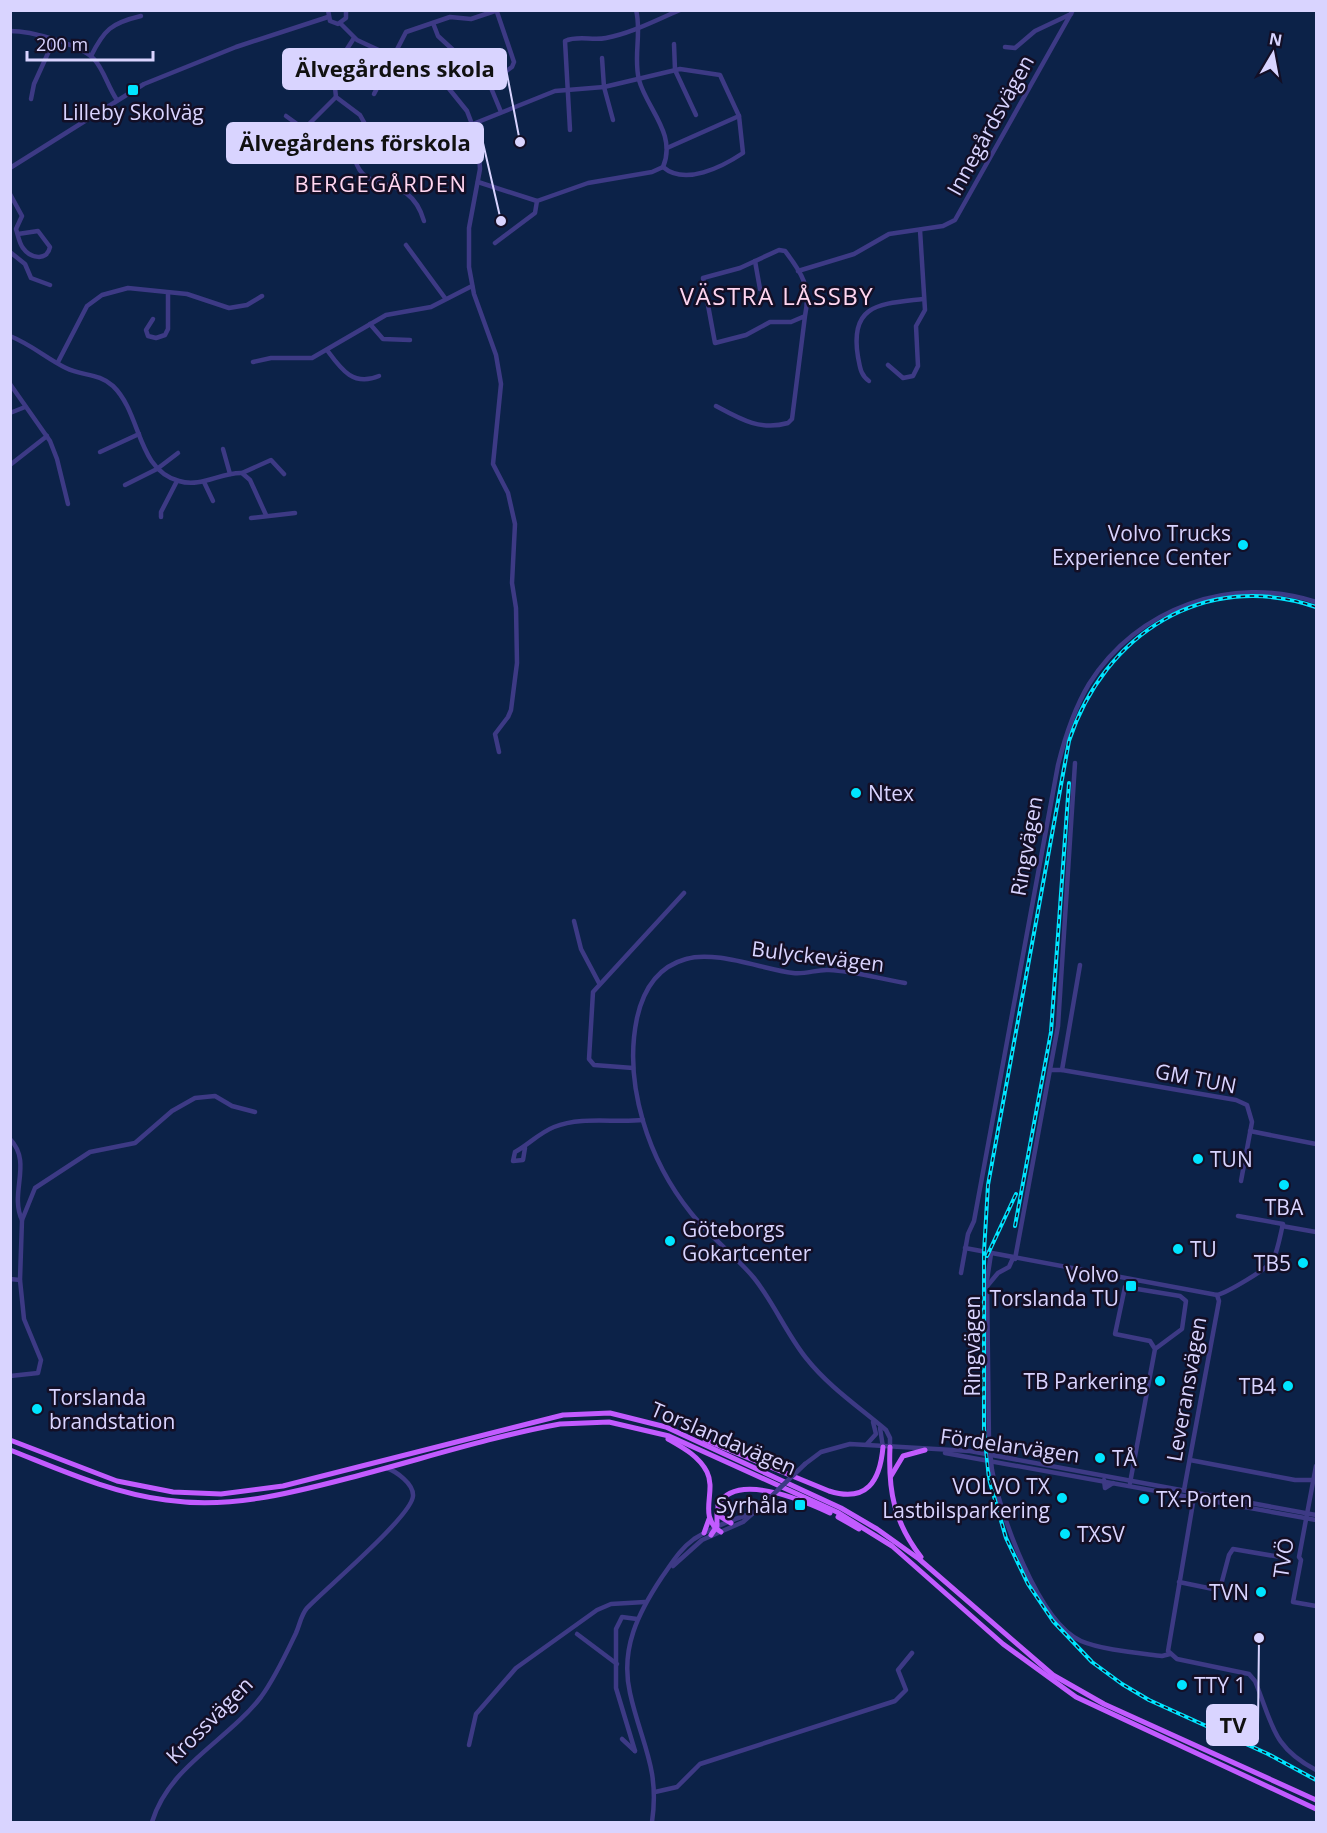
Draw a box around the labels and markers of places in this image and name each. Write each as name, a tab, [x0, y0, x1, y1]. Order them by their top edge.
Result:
callout: Älvegårdens skola	[283, 49, 506, 89]
marker: Lilleby Skolväg	[126, 83, 140, 97]
place label: Lilleby Skolväg	[62, 98, 204, 126]
callout: Älvegårdens förskola	[227, 123, 483, 163]
place label: Volvo Trucks Experience Center	[1052, 519, 1231, 571]
marker: Volvo Trucks Experience Center	[1236, 538, 1250, 552]
place label: Ntex	[868, 779, 914, 807]
marker: Ntex	[849, 786, 863, 800]
place label: TUN	[1210, 1145, 1253, 1173]
marker: TUN	[1191, 1152, 1205, 1166]
marker: TBA	[1277, 1178, 1291, 1192]
place label: TBA	[1265, 1193, 1304, 1221]
place label: Göteborgs Gokartcenter	[682, 1215, 812, 1267]
marker: Göteborgs Gokartcenter	[663, 1234, 677, 1248]
place label: TU	[1190, 1235, 1217, 1263]
marker: TU	[1171, 1242, 1185, 1256]
place label: TB5	[1254, 1249, 1291, 1277]
marker: TB5	[1296, 1256, 1310, 1270]
place label: Volvo Torslanda TU	[990, 1260, 1119, 1312]
marker: Volvo Torslanda TU	[1124, 1279, 1138, 1293]
place label: TB Parkering	[1024, 1367, 1148, 1395]
place label: TB4	[1239, 1372, 1276, 1400]
marker: TB Parkering	[1153, 1374, 1167, 1388]
marker: TB4	[1281, 1379, 1295, 1393]
place label: Torslanda brandstation	[49, 1383, 175, 1435]
marker: Torslanda brandstation	[30, 1402, 44, 1416]
place label: TÅ	[1112, 1444, 1138, 1472]
marker: TÅ	[1093, 1451, 1107, 1465]
place label: VOLVO TX Lastbilsparkering	[882, 1472, 1051, 1524]
place label: TX-Porten	[1156, 1485, 1252, 1513]
place label: Syrhåla	[716, 1491, 788, 1519]
marker: VOLVO TX Lastbilsparkering	[1055, 1491, 1069, 1505]
marker: TX-Porten	[1137, 1492, 1151, 1506]
marker: Syrhåla	[793, 1498, 807, 1512]
place label: TXSV	[1077, 1520, 1125, 1548]
marker: TXSV	[1058, 1527, 1072, 1541]
place label: TVN	[1209, 1578, 1249, 1606]
marker: TVN	[1254, 1585, 1268, 1599]
place label: TTY 1	[1194, 1671, 1246, 1699]
marker: TTY 1	[1175, 1678, 1189, 1692]
callout: TV	[1207, 1705, 1258, 1745]

